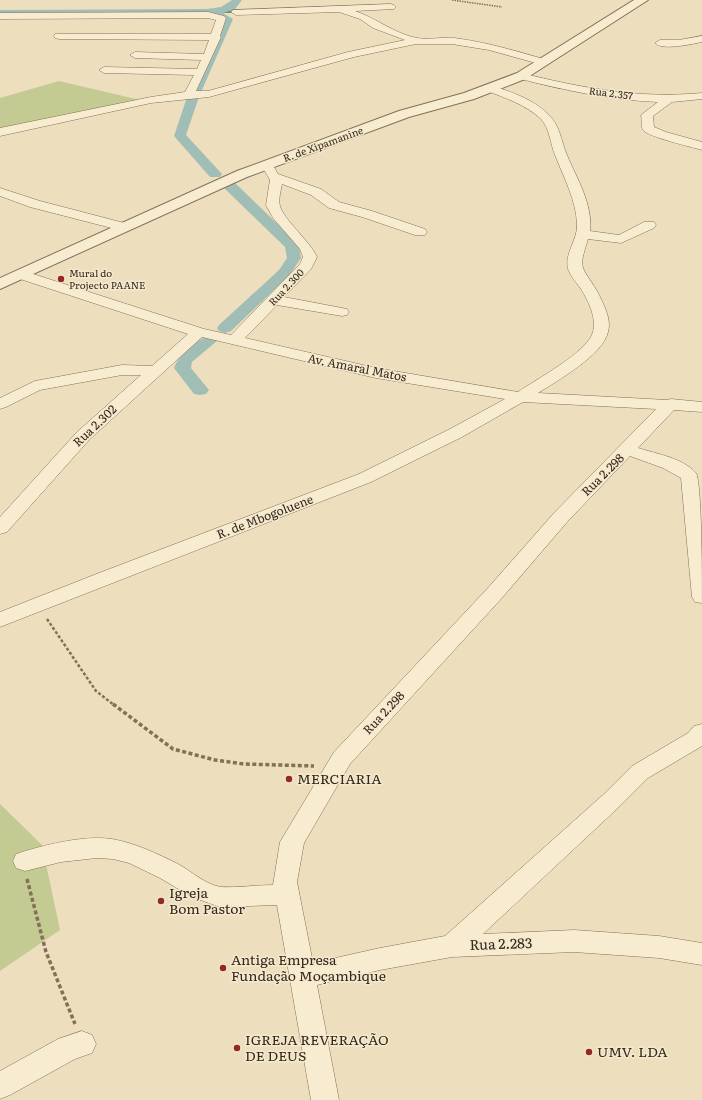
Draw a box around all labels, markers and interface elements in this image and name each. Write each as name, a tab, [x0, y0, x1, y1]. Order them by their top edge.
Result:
street label: Rua 2.357	[588, 82, 634, 103]
street label: R. de Xipamanine	[281, 122, 365, 165]
place label: Mural do Projecto PAANE	[69, 265, 145, 292]
street label: Rua 2.300	[264, 265, 307, 309]
marker: Mural do Projecto PAANE	[56, 274, 66, 284]
street label: Av. Amaral Matos	[306, 349, 409, 386]
street label: Rua 2.302	[68, 400, 120, 450]
street label: Rua 2.298	[577, 449, 628, 500]
street label: R. de Mbogoluene	[214, 489, 315, 543]
street label: Rua 2.298	[358, 686, 408, 738]
place label: MERCIARIA	[297, 768, 382, 788]
marker: MERCIARIA	[284, 774, 294, 784]
place label: Igreja Bom Pastor	[169, 882, 245, 918]
marker: Igreja Bom Pastor	[156, 896, 166, 906]
street label: Rua 2.283	[469, 932, 533, 954]
place label: Antiga Empresa Fundação Moçambique	[231, 949, 386, 985]
marker: Antiga Empresa Fundação Moçambique	[218, 963, 228, 973]
place label: IGREJA REVERAÇÃO DE DEUS	[245, 1029, 389, 1065]
place label: UMV. LDA	[597, 1041, 668, 1061]
marker: IGREJA REVERAÇÃO DE DEUS	[232, 1043, 242, 1053]
marker: UMV. LDA	[584, 1047, 594, 1057]

